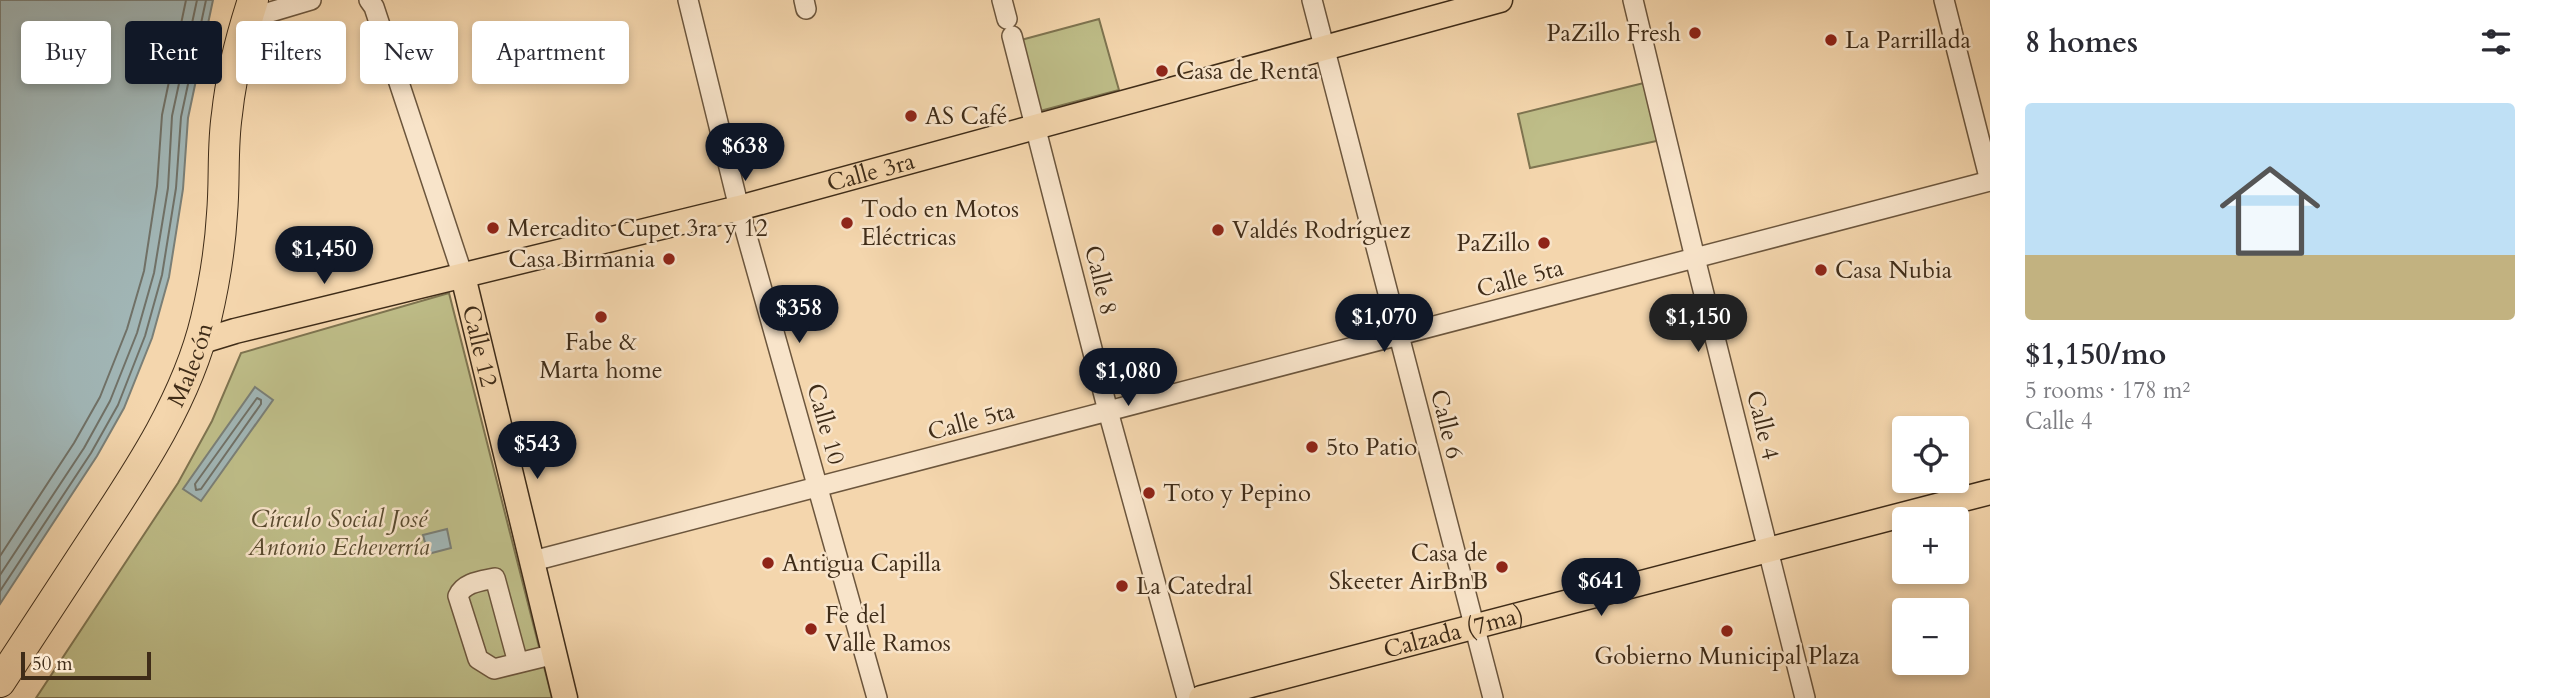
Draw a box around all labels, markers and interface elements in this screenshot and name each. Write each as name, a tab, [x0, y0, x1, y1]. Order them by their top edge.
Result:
place label: PaZillo Fresh	[1546, 17, 1681, 50]
chip: Buy	[21, 21, 111, 84]
chip: Rent	[125, 21, 222, 84]
chip: Filters	[236, 21, 346, 84]
chip: New	[360, 21, 458, 84]
chip: Apartment	[472, 21, 629, 84]
text: 8 homes	[2025, 22, 2138, 63]
icon: filters	[2477, 23, 2515, 61]
place label: La Parrillada	[1845, 24, 1972, 57]
marker: PaZillo Fresh	[1687, 25, 1703, 41]
marker: La Parrillada	[1823, 32, 1839, 48]
place label: Casa de Renta	[1176, 55, 1319, 88]
marker: Casa de Renta	[1154, 63, 1170, 79]
place label: AS Café	[925, 100, 1007, 133]
marker: AS Café	[903, 108, 919, 124]
pin: $638	[704, 124, 786, 183]
text: $638	[721, 130, 769, 161]
street label: Calle 3ra	[823, 145, 919, 200]
icon: home	[2207, 148, 2333, 274]
place label: Todo en Motos Eléctricas	[861, 193, 1019, 254]
place label: Mercadito Cupet 3ra y 12	[507, 212, 768, 245]
place label: Valdés Rodríguez	[1232, 214, 1411, 247]
marker: Todo en Motos Eléctricas	[839, 215, 855, 231]
marker: Mercadito Cupet 3ra y 12	[485, 220, 501, 236]
marker: Valdés Rodríguez	[1210, 222, 1226, 238]
pin: $1,450	[267, 226, 381, 286]
place label: PaZillo	[1456, 227, 1530, 260]
text: $1,450	[291, 233, 357, 264]
marker: PaZillo	[1536, 235, 1552, 251]
street label: Calle 8	[1076, 242, 1125, 318]
place label: Casa Birmania	[508, 243, 656, 276]
marker: Casa Birmania	[661, 251, 677, 267]
street label: Calle 5ta	[1473, 251, 1568, 306]
place label: Casa Nubia	[1835, 254, 1953, 287]
marker: Casa Nubia	[1813, 262, 1829, 278]
pin: $358	[758, 286, 840, 345]
text: $358	[775, 292, 823, 323]
pin: $1,070	[1327, 294, 1441, 354]
pin: $1,150	[1641, 294, 1755, 354]
text: $1,070	[1351, 301, 1417, 332]
text: $1,150	[1665, 301, 1731, 332]
street label: Calle 12	[454, 302, 505, 390]
marker: Fabe & Marta home	[593, 309, 609, 325]
street label: Malecón	[160, 319, 221, 412]
place label: Fabe & Marta home	[539, 326, 663, 387]
text: $1,150/mo	[2025, 334, 2166, 375]
pin: $1,080	[1071, 348, 1185, 408]
text: $1,080	[1095, 355, 1161, 386]
text: 5 rooms · 178 m²	[2025, 375, 2190, 406]
street label: Calle 10	[798, 380, 853, 469]
street label: Calle 6	[1422, 386, 1471, 462]
street label: Calle 4	[1738, 387, 1787, 463]
street label: Calle 5ta	[924, 394, 1019, 449]
text: Calle 4	[2025, 406, 2093, 437]
map controls	[1892, 416, 1969, 675]
button: locate	[1892, 416, 1969, 493]
pin: $543	[496, 421, 578, 481]
text: $543	[513, 428, 561, 459]
place label: 5to Patio	[1326, 431, 1417, 464]
marker: 5to Patio	[1304, 439, 1320, 455]
place label: Toto y Pepino	[1163, 477, 1311, 510]
marker: Toto y Pepino	[1141, 485, 1157, 501]
park label: Círculo Social José Antonio Echeverría	[247, 503, 430, 564]
button: +	[1892, 507, 1969, 584]
place label: Casa de Skeeter AirBnB	[1329, 537, 1488, 598]
place label: Antigua Capilla	[782, 547, 942, 580]
marker: Antigua Capilla	[760, 555, 776, 571]
pin: $641	[1560, 558, 1642, 618]
marker: Casa de Skeeter AirBnB	[1494, 559, 1510, 575]
text: $641	[1577, 565, 1625, 596]
place label: La Catedral	[1136, 570, 1253, 603]
marker: La Catedral	[1114, 578, 1130, 594]
street label: Calzada (7ma)	[1380, 598, 1527, 667]
button: −	[1892, 598, 1969, 675]
place label: Fe del Valle Ramos	[825, 599, 951, 660]
marker: Fe del Valle Ramos	[803, 621, 819, 637]
marker: Gobierno Municipal Plaza	[1719, 623, 1735, 639]
place label: Gobierno Municipal Plaza	[1594, 640, 1860, 673]
scale bar	[21, 649, 150, 681]
text: 50 m	[32, 651, 73, 677]

